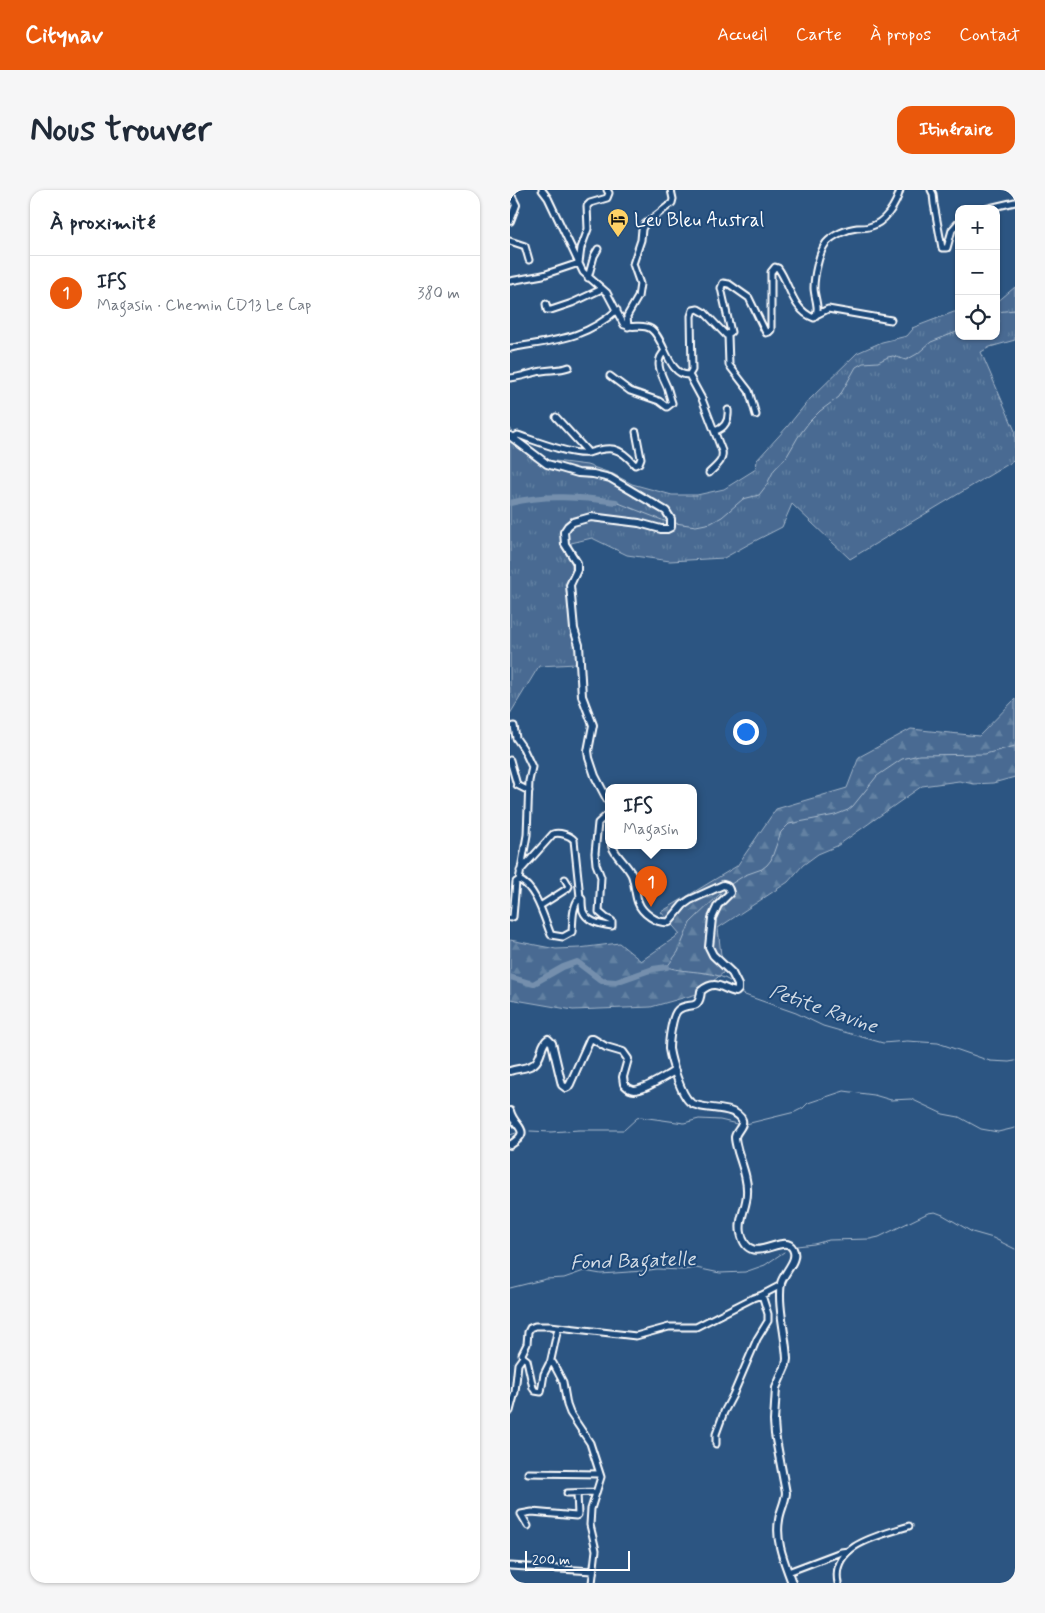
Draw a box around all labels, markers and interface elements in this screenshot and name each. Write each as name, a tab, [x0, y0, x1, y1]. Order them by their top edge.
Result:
text: Citynav	[25, 20, 103, 51]
text: Accueil	[717, 23, 768, 47]
text: Carte	[796, 23, 842, 47]
text: À propos	[870, 23, 931, 47]
text: Contact	[959, 23, 1020, 47]
button: Itinéraire	[897, 106, 1015, 154]
text: Nous trouver	[30, 107, 212, 153]
map controls	[955, 205, 1000, 340]
button: +	[955, 205, 1000, 250]
hotel icon: Leu Bleu Austral	[606, 207, 630, 238]
place label: Leu Bleu Austral	[634, 208, 764, 233]
text: À proximité	[50, 209, 156, 237]
button: −	[955, 250, 1000, 295]
text: IFS	[97, 270, 127, 295]
text: 1	[62, 283, 70, 304]
text: 380 m	[417, 283, 460, 304]
text: Magasin · Chemin CD13 Le Cap	[97, 295, 311, 316]
button: locate	[955, 295, 1000, 340]
your location	[733, 719, 759, 745]
popup	[605, 784, 697, 849]
text: IFS	[623, 794, 653, 819]
text: Magasin	[623, 819, 679, 840]
pin: 1	[635, 866, 667, 907]
water label: Petite Ravine	[766, 978, 882, 1041]
water label: Fond Bagatelle	[570, 1246, 698, 1279]
scale bar	[525, 1548, 630, 1571]
text: 200 m	[532, 1551, 570, 1569]

